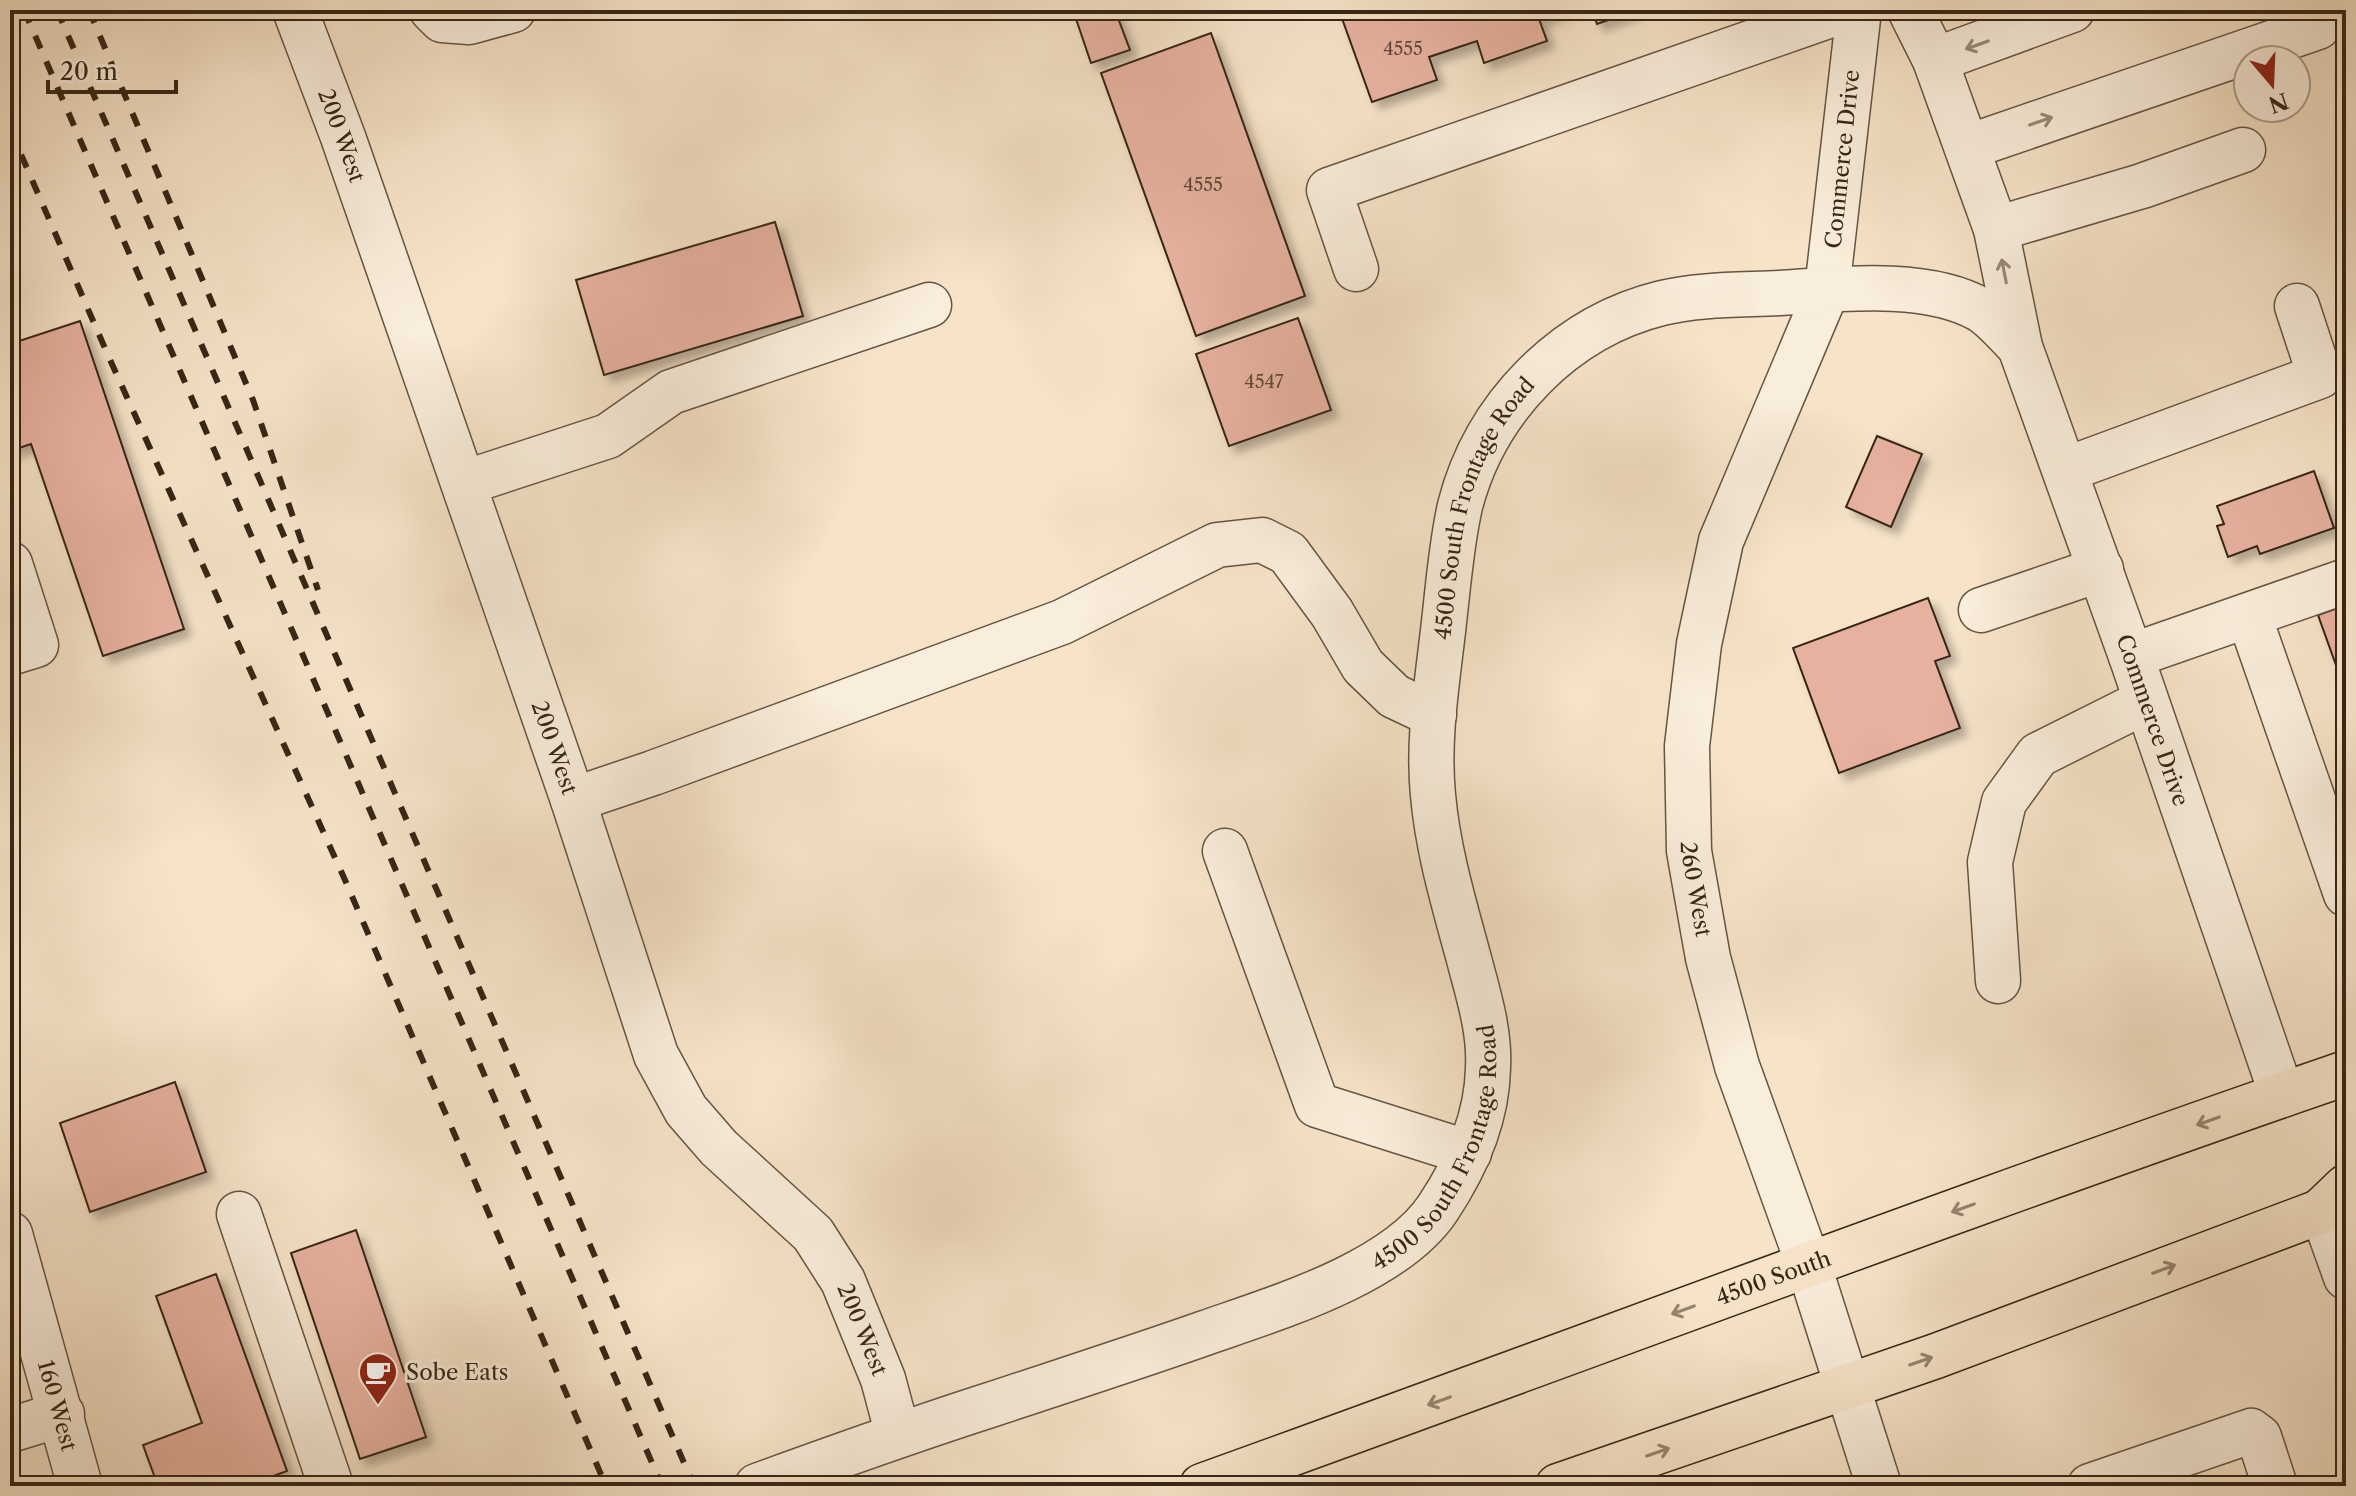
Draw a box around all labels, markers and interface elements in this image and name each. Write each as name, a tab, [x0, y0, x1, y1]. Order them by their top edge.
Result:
house number: 4555	[1383, 38, 1423, 60]
one-way arrow	[1965, 39, 1990, 53]
scale bar	[48, 44, 176, 94]
north arrow	[2232, 44, 2312, 124]
text: 20 m	[60, 57, 118, 86]
street label: Commerce Drive	[1820, 68, 1865, 250]
street label: 200 West	[312, 85, 371, 186]
text: N	[2265, 87, 2292, 118]
one-way arrow	[2029, 113, 2054, 128]
house number: 4555	[1183, 174, 1223, 196]
one-way arrow	[1996, 259, 2011, 284]
house number: 4547	[1244, 371, 1284, 393]
street label: 4500 South Frontage Road	[1429, 372, 1540, 641]
street label: Commerce Drive	[2110, 631, 2195, 810]
street label: 200 West	[526, 697, 583, 798]
street label: 260 West	[1675, 841, 1717, 939]
street label: 4500 South Frontage Road	[1367, 1023, 1502, 1276]
one-way arrow	[2196, 1115, 2221, 1130]
one-way arrow	[1951, 1202, 1976, 1217]
street label: 4500 South	[1712, 1245, 1835, 1311]
one-way arrow	[2151, 1261, 2176, 1275]
street label: 200 West	[831, 1279, 893, 1380]
one-way arrow	[1671, 1304, 1696, 1318]
cafe icon: Sobe Eats	[357, 1351, 399, 1406]
one-way arrow	[1908, 1352, 1933, 1367]
street label: 160 West	[32, 1357, 83, 1454]
place label: Sobe Eats	[406, 1359, 508, 1386]
one-way arrow	[1427, 1395, 1452, 1409]
one-way arrow	[1645, 1443, 1670, 1458]

